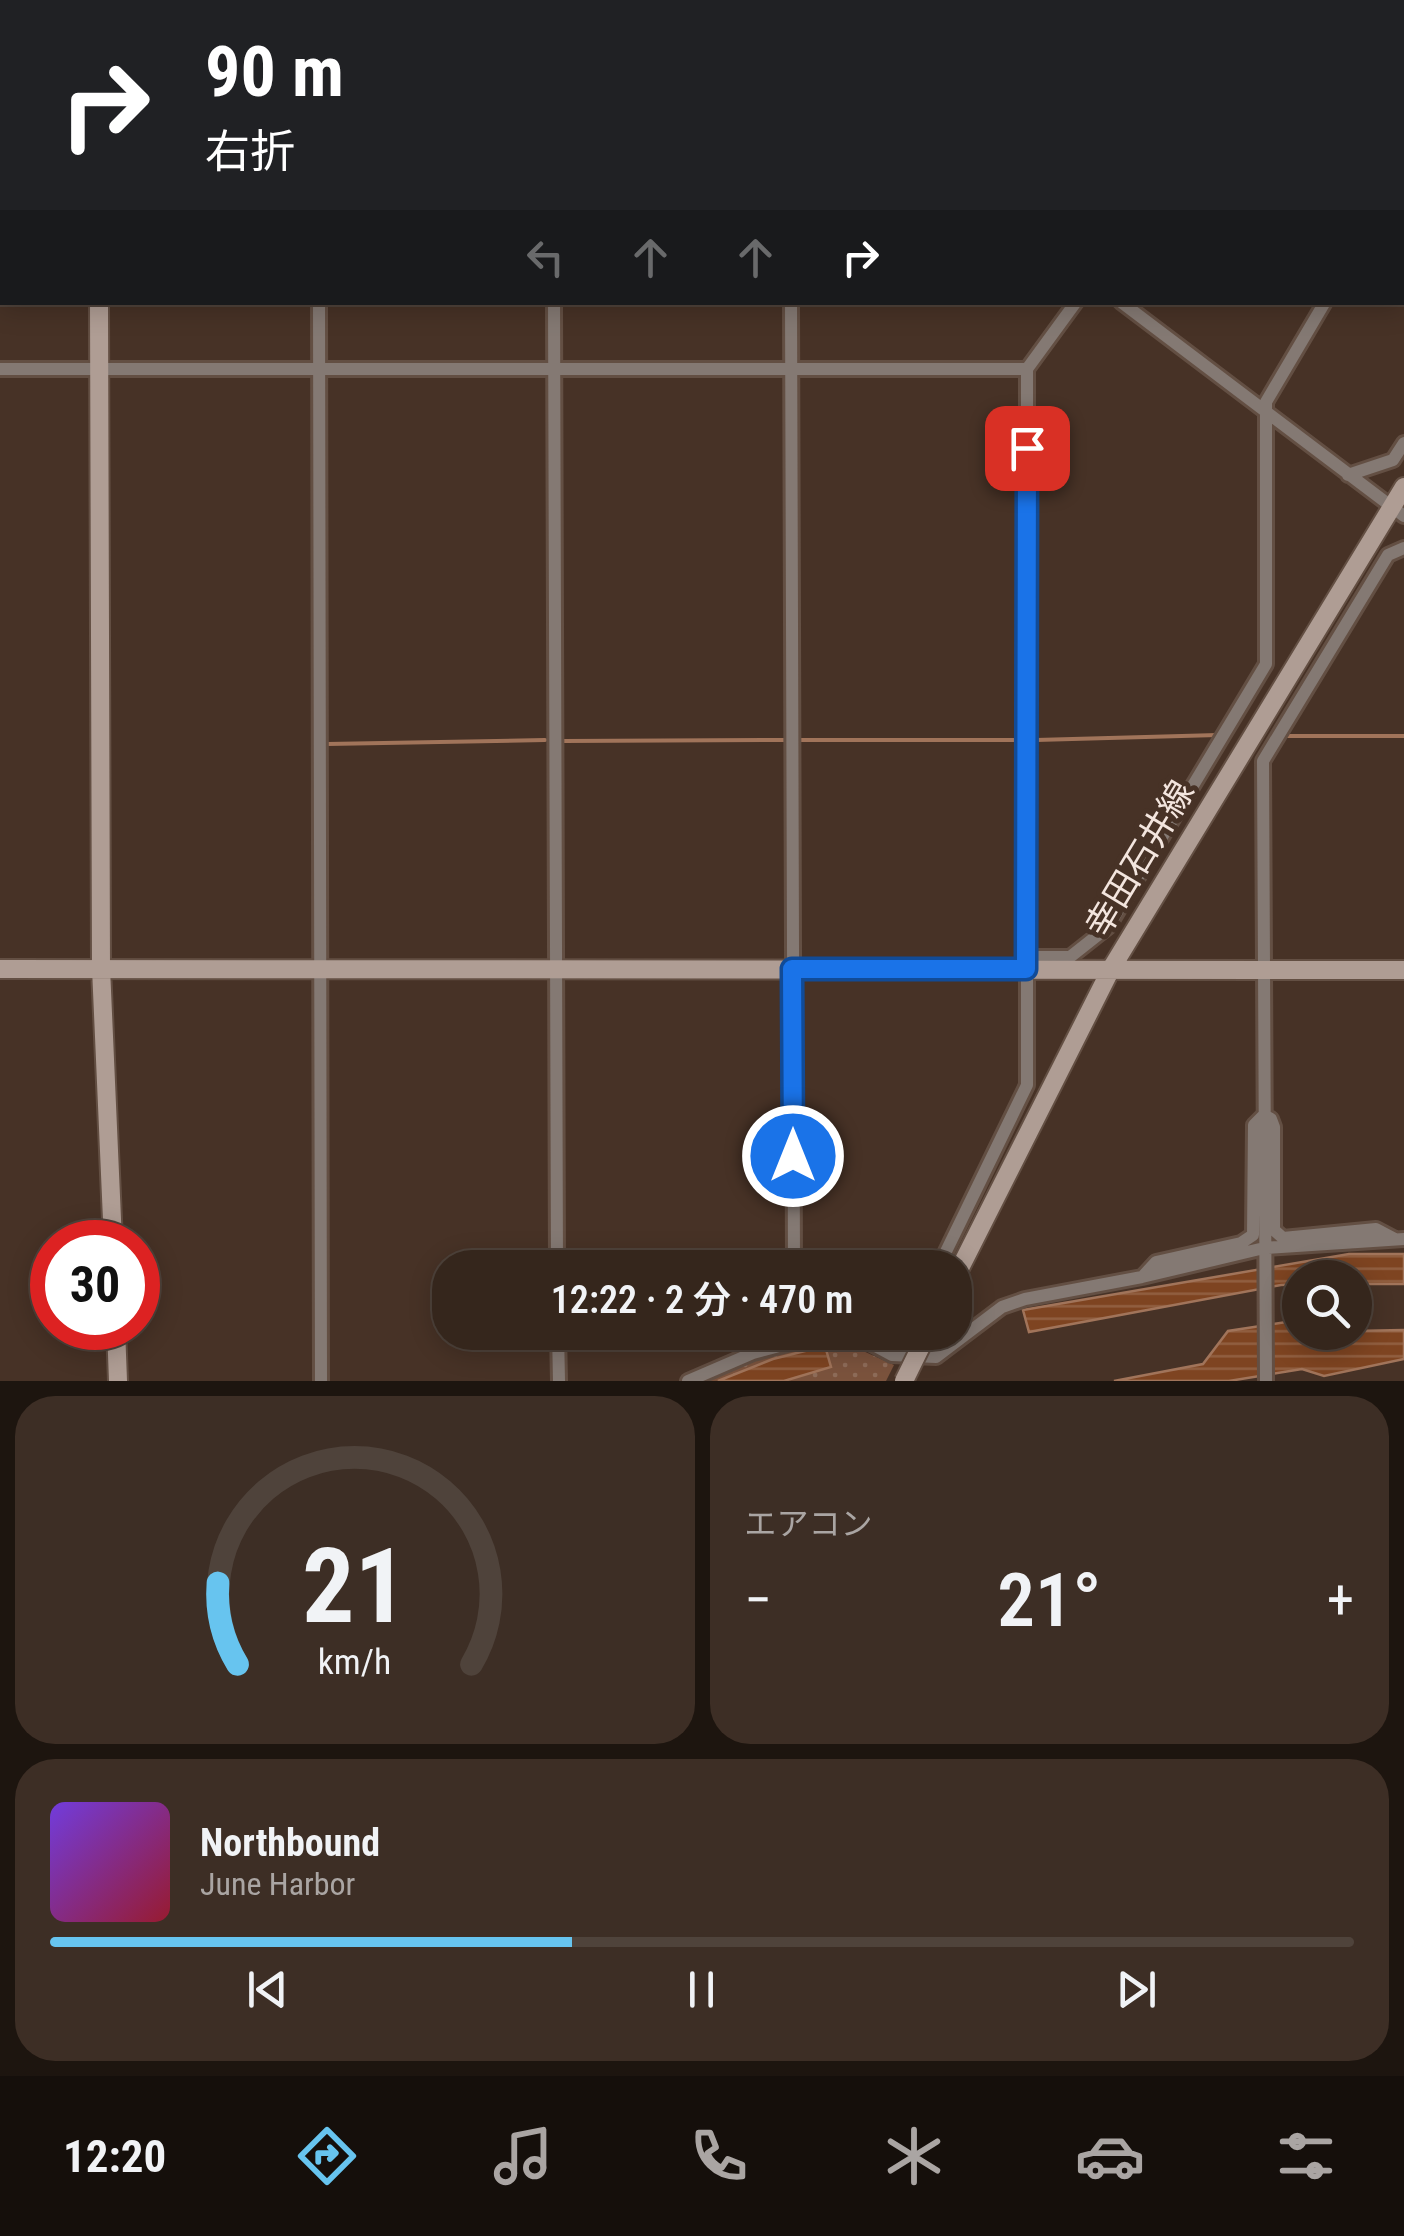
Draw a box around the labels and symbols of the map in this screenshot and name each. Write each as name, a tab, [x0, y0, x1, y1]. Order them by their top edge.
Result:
pin	[985, 406, 1070, 491]
street label: 幸田石井線	[1077, 773, 1203, 945]
position arrow	[741, 1104, 845, 1208]
speed limit sign: 30	[30, 1220, 160, 1350]

